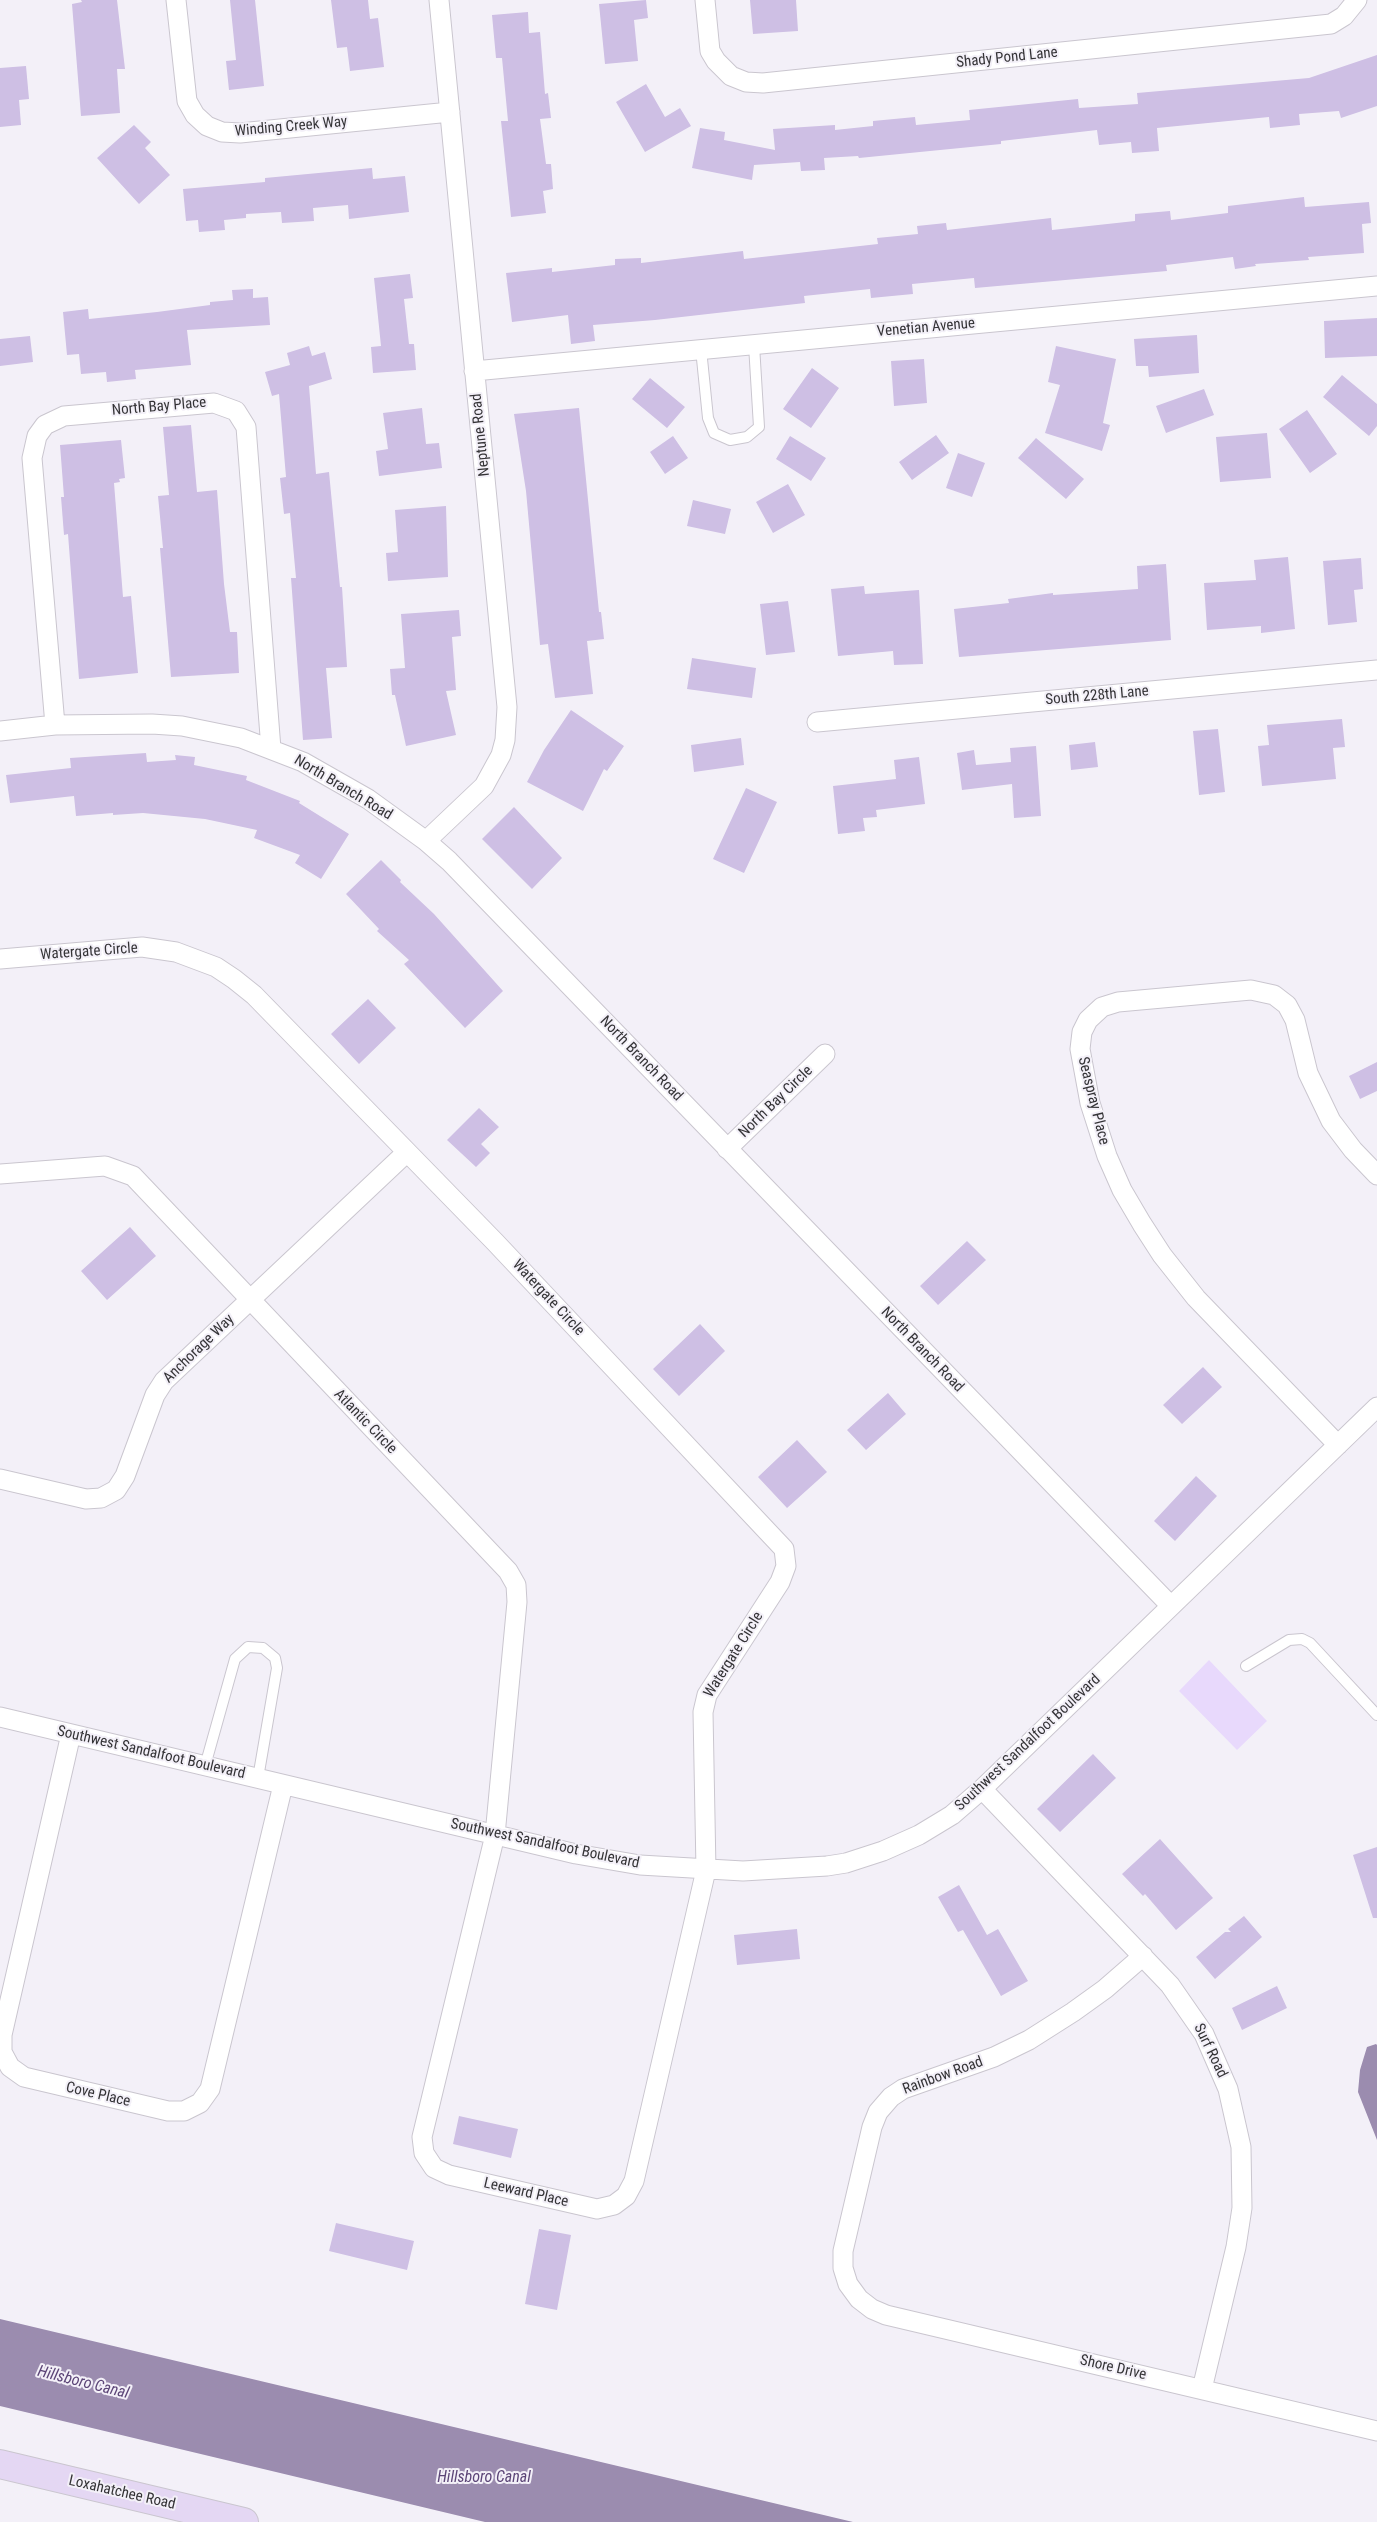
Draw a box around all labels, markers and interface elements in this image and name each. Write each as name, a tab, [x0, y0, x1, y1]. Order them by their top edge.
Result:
street label: Shady Pond Lane	[955, 44, 1059, 72]
street label: Winding Creek Way	[234, 113, 348, 141]
street label: Venetian Avenue	[876, 315, 976, 341]
street label: Neptune Road	[468, 393, 494, 477]
street label: North Bay Place	[111, 394, 207, 420]
street label: South 228th Lane	[1045, 683, 1149, 709]
street label: North Branch Road	[291, 752, 395, 824]
street label: Watergate Circle	[40, 940, 138, 964]
street label: North Branch Road	[596, 1013, 686, 1105]
street label: Seaspray Place	[1073, 1055, 1113, 1147]
street label: North Bay Circle	[735, 1062, 817, 1142]
street label: Watergate Circle	[508, 1256, 588, 1340]
street label: North Branch Road	[877, 1304, 967, 1396]
street label: Anchorage Way	[160, 1311, 238, 1387]
street label: Atlantic Circle	[330, 1386, 400, 1458]
street label: Watergate Circle	[701, 1609, 767, 1701]
street label: Southwest Sandalfoot Boulevard	[951, 1671, 1105, 1815]
street label: Southwest Sandalfoot Boulevard	[55, 1723, 247, 1783]
street label: Southwest Sandalfoot Boulevard	[449, 1815, 641, 1873]
street label: Surf Road	[1189, 2021, 1231, 2081]
street label: Rainbow Road	[900, 2053, 986, 2099]
street label: Cove Place	[64, 2079, 132, 2111]
street label: Leeward Place	[482, 2175, 570, 2211]
street label: Shore Drive	[1078, 2352, 1148, 2384]
water label: Hillsboro Canal	[35, 2362, 131, 2404]
water label: Hillsboro Canal	[437, 2468, 531, 2488]
street label: Loxahatchee Road	[67, 2472, 177, 2514]

